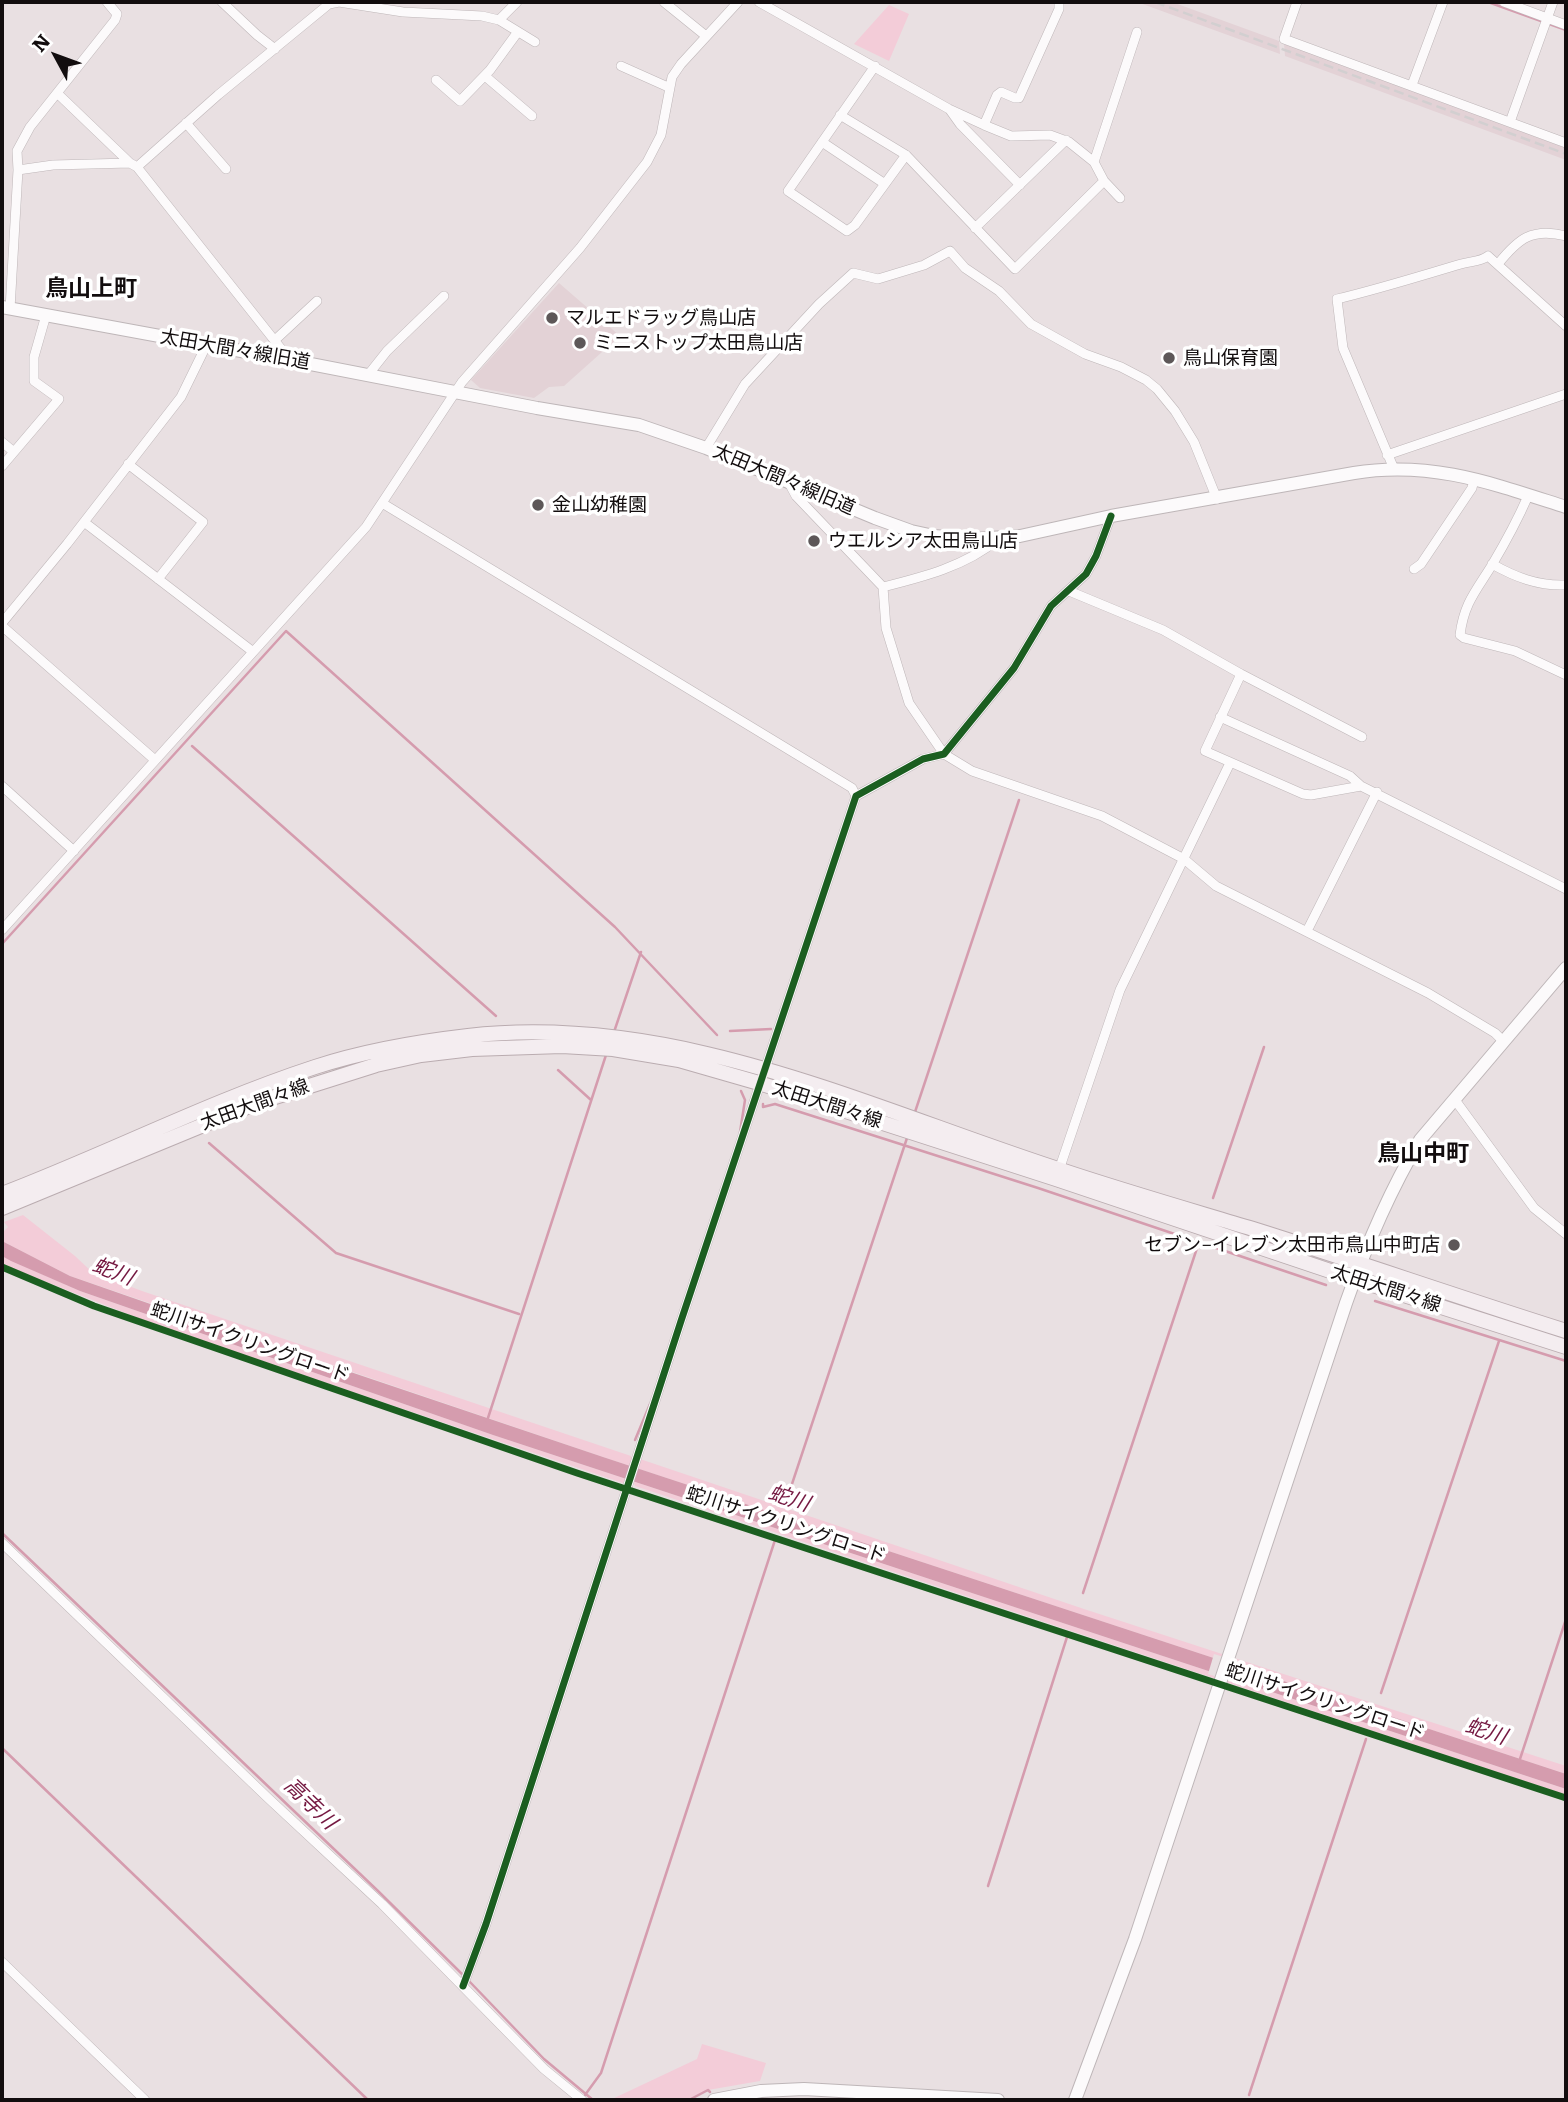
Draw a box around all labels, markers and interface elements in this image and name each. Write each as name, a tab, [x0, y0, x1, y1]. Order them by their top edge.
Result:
north arrow	[21, 21, 91, 91]
text: N	[24, 27, 56, 57]
district label: 鳥山上町	[45, 275, 137, 303]
place label: マルエドラッグ鳥山店	[566, 307, 756, 329]
marker: マルエドラッグ鳥山店	[544, 310, 560, 326]
street label: 太田大間々線旧道	[158, 326, 312, 374]
place label: ミニストップ太田鳥山店	[594, 332, 803, 354]
marker: ミニストップ太田鳥山店	[572, 335, 588, 351]
place label: 鳥山保育園	[1183, 347, 1278, 369]
marker: 鳥山保育園	[1161, 350, 1177, 366]
street label: 太田大間々線旧道	[710, 440, 858, 520]
place label: 金山幼稚園	[552, 494, 647, 516]
marker: 金山幼稚園	[530, 497, 546, 513]
place label: ウエルシア太田鳥山店	[828, 530, 1018, 552]
marker: ウエルシア太田鳥山店	[806, 533, 822, 549]
street label: 太田大間々線	[198, 1075, 312, 1135]
street label: 太田大間々線	[769, 1077, 885, 1133]
district label: 鳥山中町	[1377, 1140, 1469, 1168]
place label: セブン−イレブン太田市鳥山中町店	[1144, 1234, 1440, 1256]
marker: セブン−イレブン太田市鳥山中町店	[1446, 1237, 1462, 1253]
water label: 蛇川	[89, 1253, 137, 1291]
street label: 太田大間々線	[1328, 1261, 1444, 1317]
street label: 蛇川サイクリングロード	[147, 1298, 353, 1388]
water label: 蛇川	[765, 1481, 813, 1517]
street label: 蛇川サイクリングロード	[683, 1482, 889, 1568]
street label: 蛇川サイクリングロード	[1222, 1659, 1428, 1745]
water label: 蛇川	[1462, 1714, 1510, 1750]
water label: 高寺川	[279, 1773, 341, 1835]

